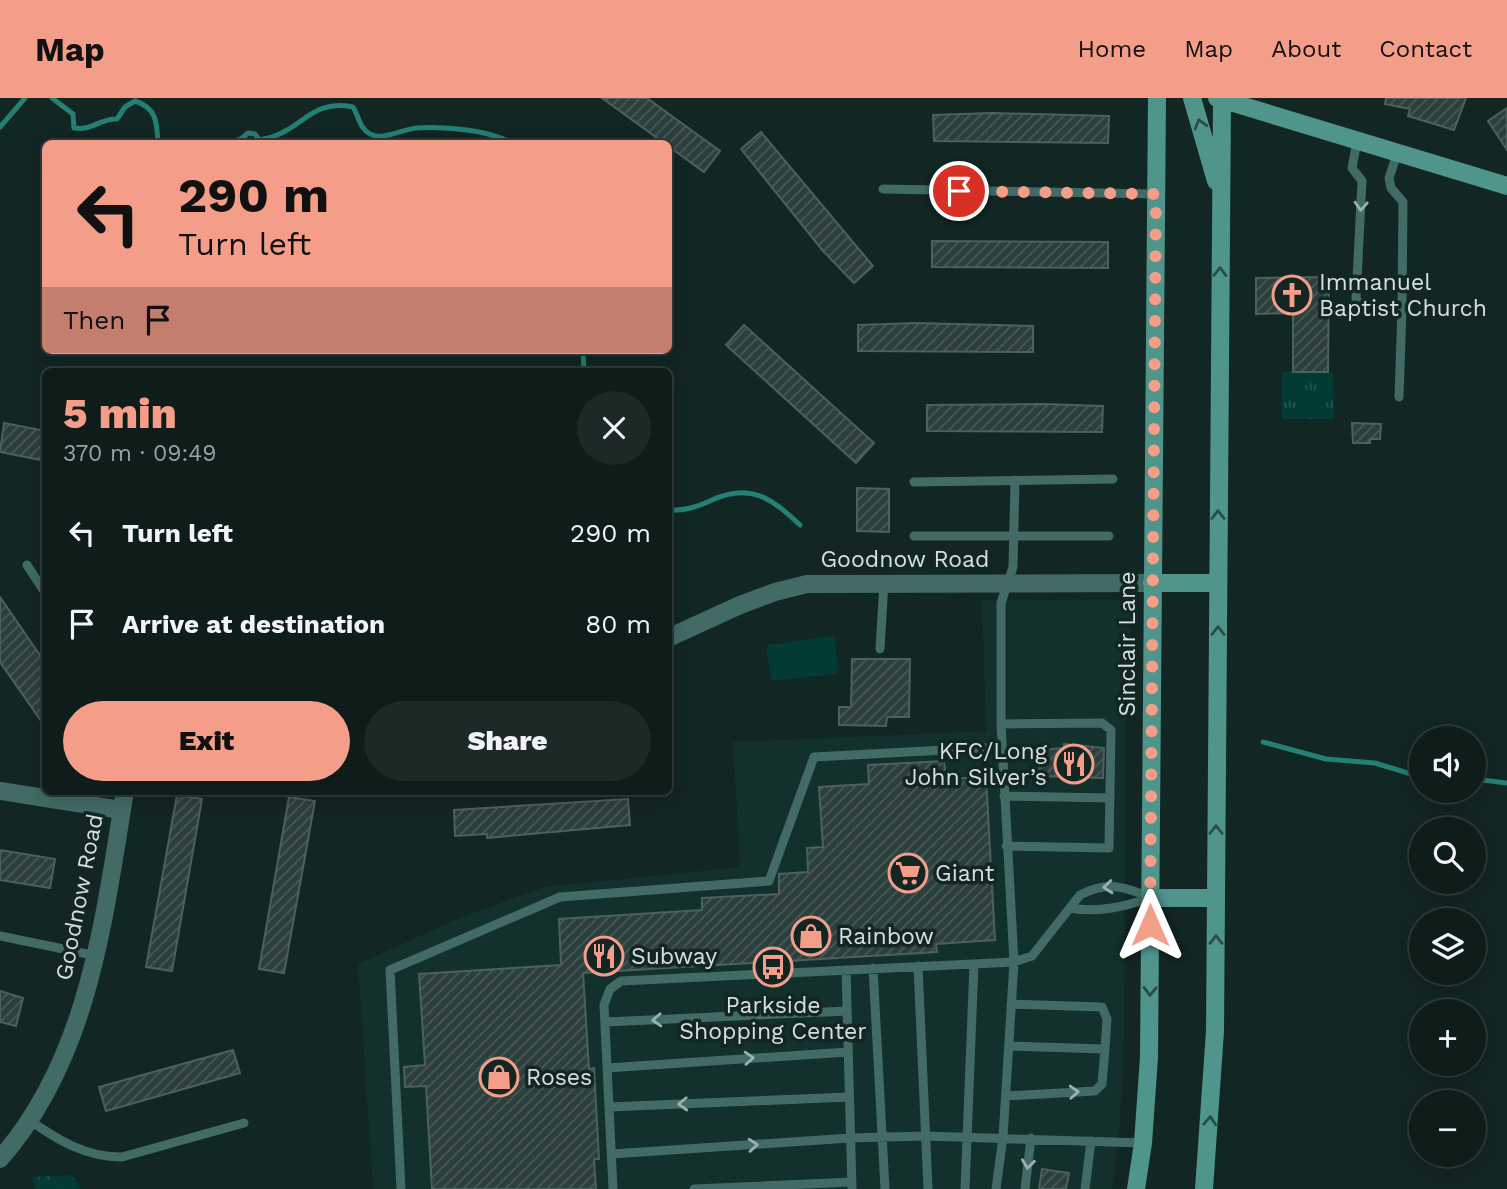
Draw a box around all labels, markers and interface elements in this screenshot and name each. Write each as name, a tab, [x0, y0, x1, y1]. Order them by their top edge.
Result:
text: Map	[35, 30, 105, 69]
text: Home	[1078, 35, 1146, 63]
text: Map	[1184, 35, 1233, 63]
text: About	[1271, 35, 1341, 63]
text: Contact	[1379, 35, 1472, 63]
one-way arrow	[1193, 118, 1208, 130]
pin	[929, 161, 989, 221]
text: 290 m	[178, 166, 329, 224]
icon: left	[63, 168, 154, 259]
icon: arrive	[940, 172, 978, 210]
one-way arrow	[1353, 201, 1368, 212]
text: Turn left	[178, 225, 311, 263]
one-way arrow	[1212, 267, 1228, 277]
place label: Immanuel Baptist Church	[1319, 269, 1487, 322]
church icon: Immanuel Baptist Church	[1271, 274, 1313, 316]
icon: arrive	[139, 301, 177, 339]
text: Then	[63, 305, 125, 335]
text: 5 min	[63, 389, 177, 438]
button: close	[577, 391, 651, 465]
text: 370 m · 09:49	[63, 440, 216, 467]
one-way arrow	[1210, 509, 1226, 520]
icon: left	[63, 514, 101, 552]
text: Turn left	[122, 518, 233, 548]
text: 290 m	[570, 518, 651, 548]
street label: Goodnow Road	[820, 546, 990, 573]
street label: Sinclair Lane	[1114, 571, 1141, 717]
icon: arrive	[63, 605, 101, 643]
text: Arrive at destination	[122, 609, 385, 639]
text: 80 m	[585, 609, 651, 639]
one-way arrow	[1210, 625, 1226, 636]
button: Exit	[63, 701, 350, 781]
button: Share	[364, 701, 651, 781]
map controls	[1409, 726, 1486, 1167]
button: sound	[1409, 726, 1486, 803]
place label: KFC/Long John Silver’s	[905, 738, 1048, 791]
restaurant icon: KFC/Long John Silver’s	[1053, 743, 1095, 785]
street label: Goodnow Road	[50, 812, 109, 983]
button: search	[1409, 817, 1486, 894]
one-way arrow	[1208, 824, 1224, 834]
supermarket icon: Giant	[887, 852, 929, 894]
place label: Giant	[935, 860, 995, 887]
one-way arrow	[1102, 879, 1113, 894]
position arrow	[1113, 888, 1187, 962]
button: layers	[1409, 908, 1486, 985]
shop icon: Rainbow	[790, 915, 832, 957]
place label: Rainbow	[838, 923, 934, 950]
one-way arrow	[1208, 934, 1224, 944]
restaurant icon: Subway	[583, 935, 625, 977]
place label: Subway	[631, 943, 717, 970]
bus stop icon: Parkside Shopping Center	[752, 946, 794, 988]
one-way arrow	[1142, 985, 1157, 996]
place label: Parkside Shopping Center	[679, 992, 867, 1045]
button: +	[1409, 999, 1486, 1076]
one-way arrow	[651, 1012, 662, 1027]
one-way arrow	[743, 1051, 754, 1066]
shop icon: Roses	[478, 1056, 520, 1098]
place label: Roses	[526, 1064, 592, 1091]
one-way arrow	[1069, 1085, 1080, 1100]
button: −	[1409, 1090, 1486, 1167]
one-way arrow	[677, 1096, 688, 1111]
one-way arrow	[1203, 1115, 1218, 1126]
one-way arrow	[748, 1137, 759, 1152]
one-way arrow	[1020, 1158, 1035, 1170]

